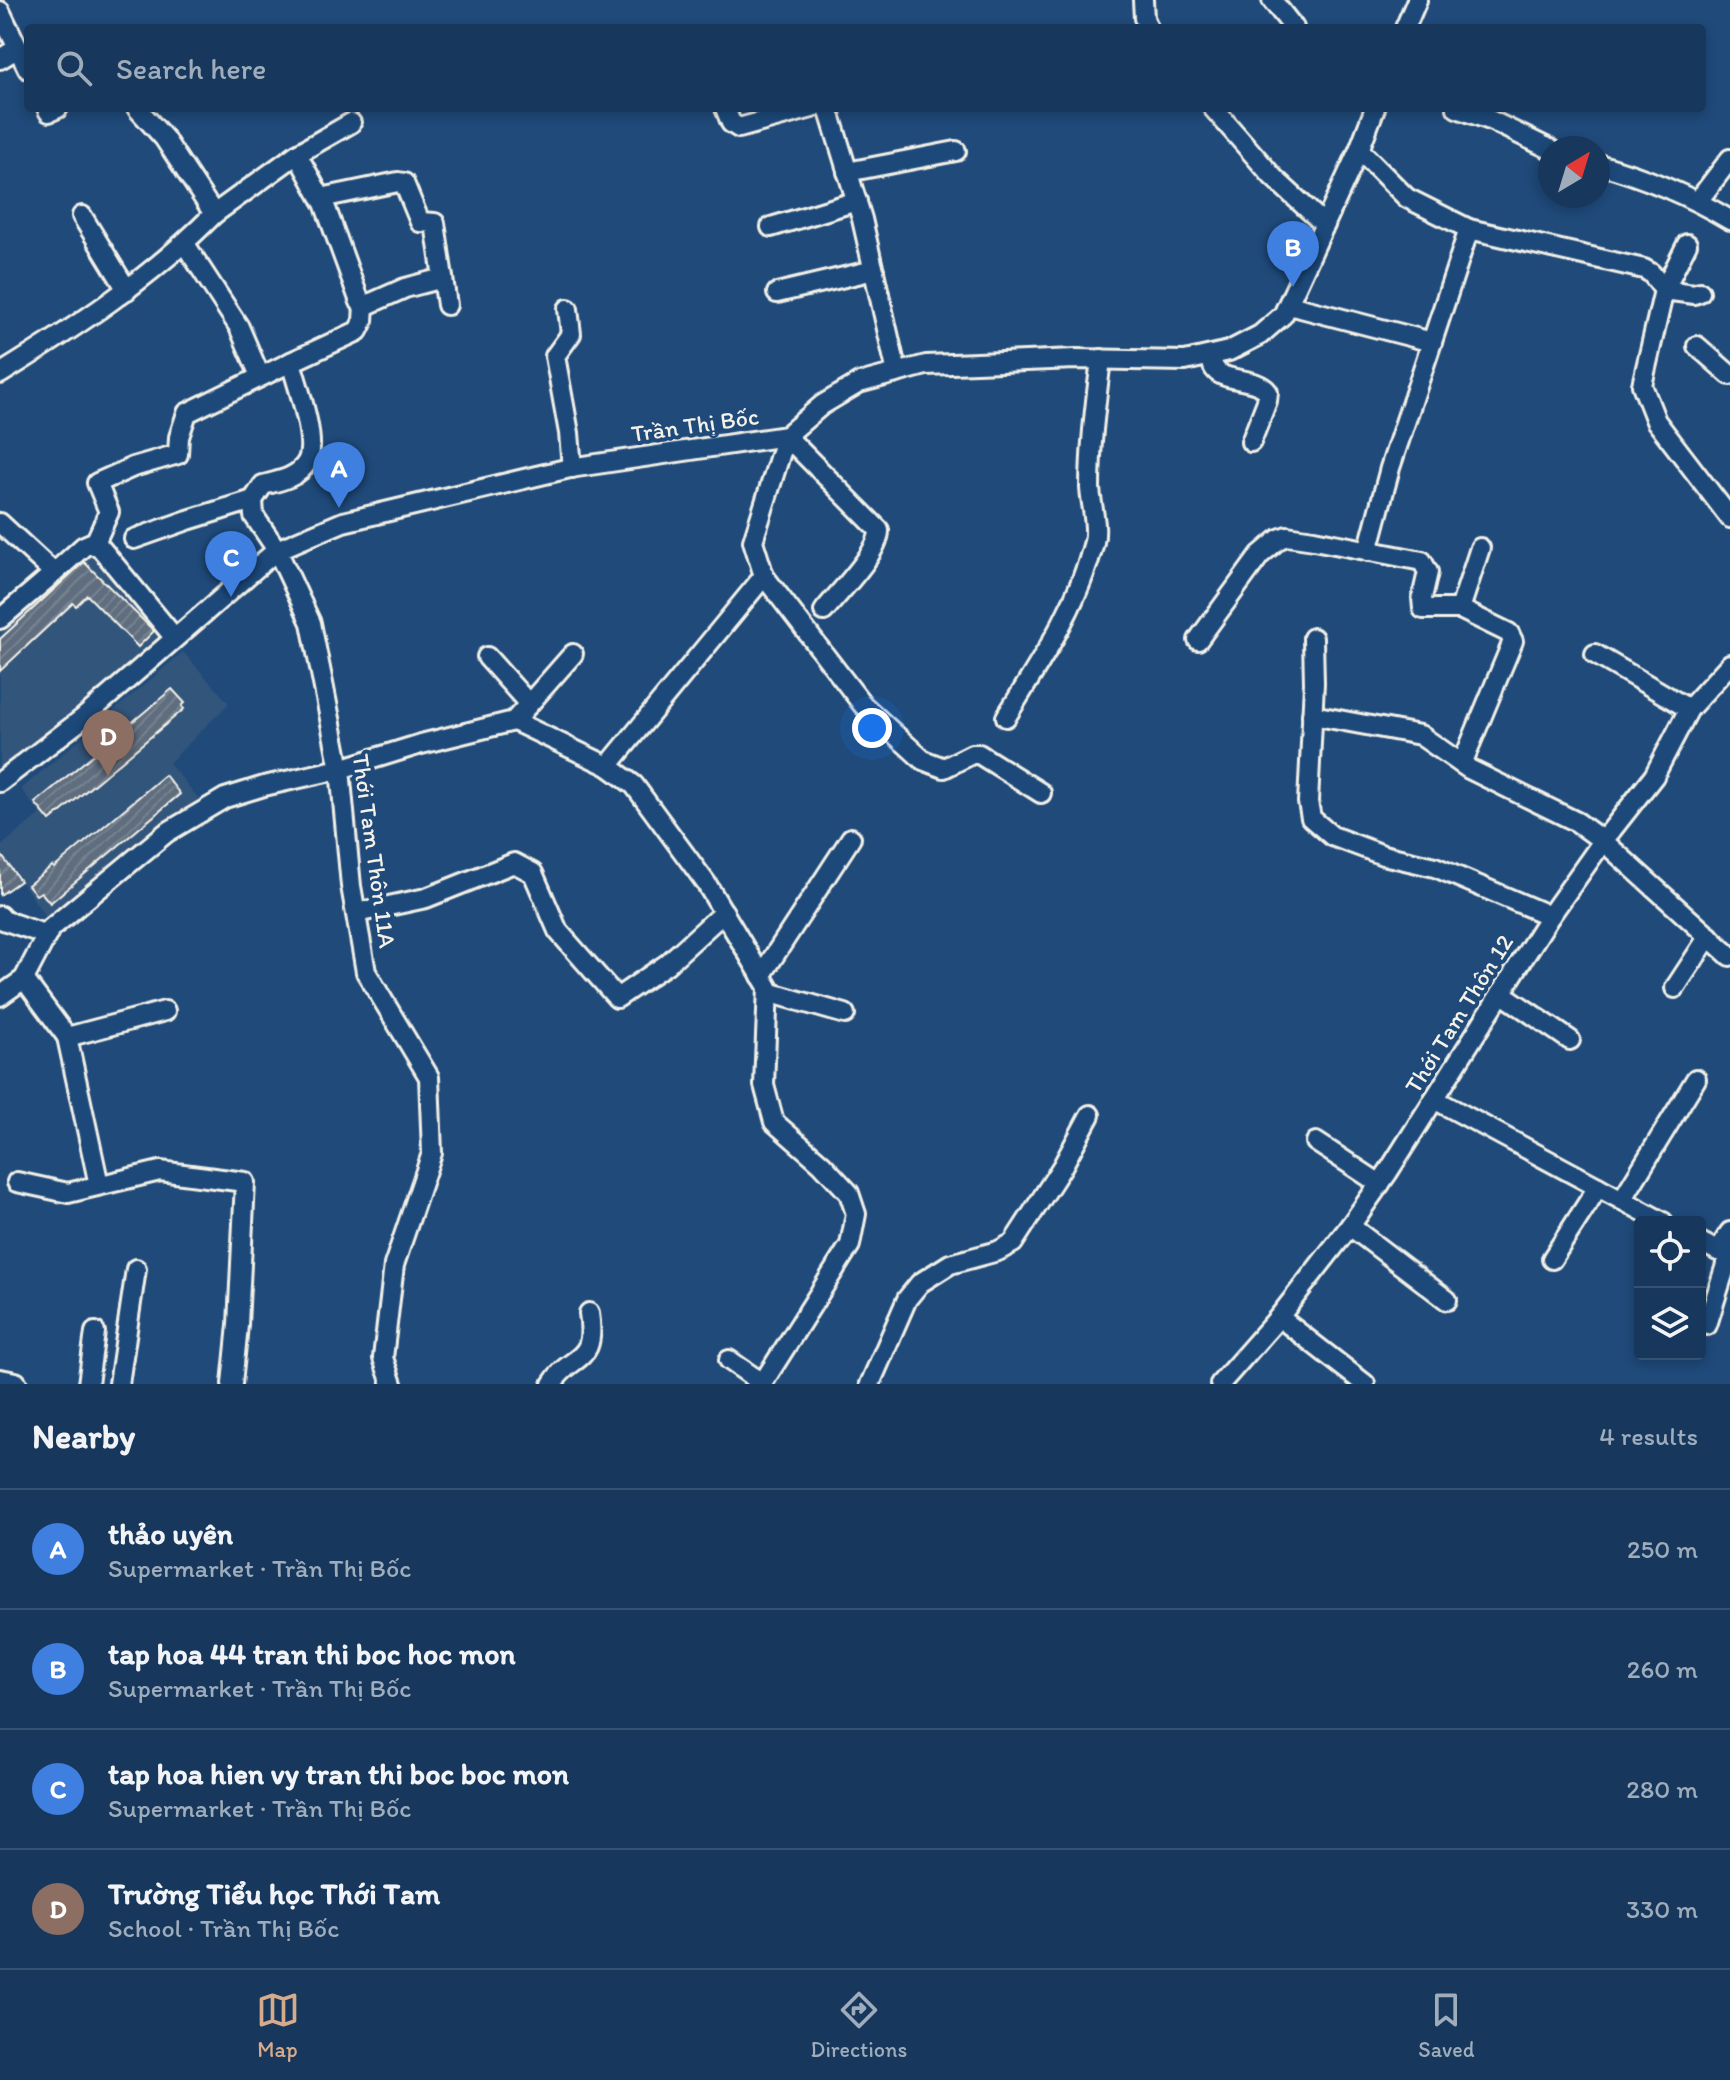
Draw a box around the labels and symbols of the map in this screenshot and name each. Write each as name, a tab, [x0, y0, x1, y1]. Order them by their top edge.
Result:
north arrow	[1538, 136, 1610, 208]
pin: B	[1267, 221, 1319, 287]
street label: Trần Thị Bốc	[629, 401, 761, 448]
pin: A	[313, 442, 365, 508]
pin: C	[205, 531, 257, 597]
your location	[852, 708, 892, 748]
pin: D	[82, 710, 134, 776]
street label: Thới Tam Thôn 11A	[347, 752, 402, 950]
street label: Thới Tam Thôn 12	[1398, 929, 1519, 1099]

